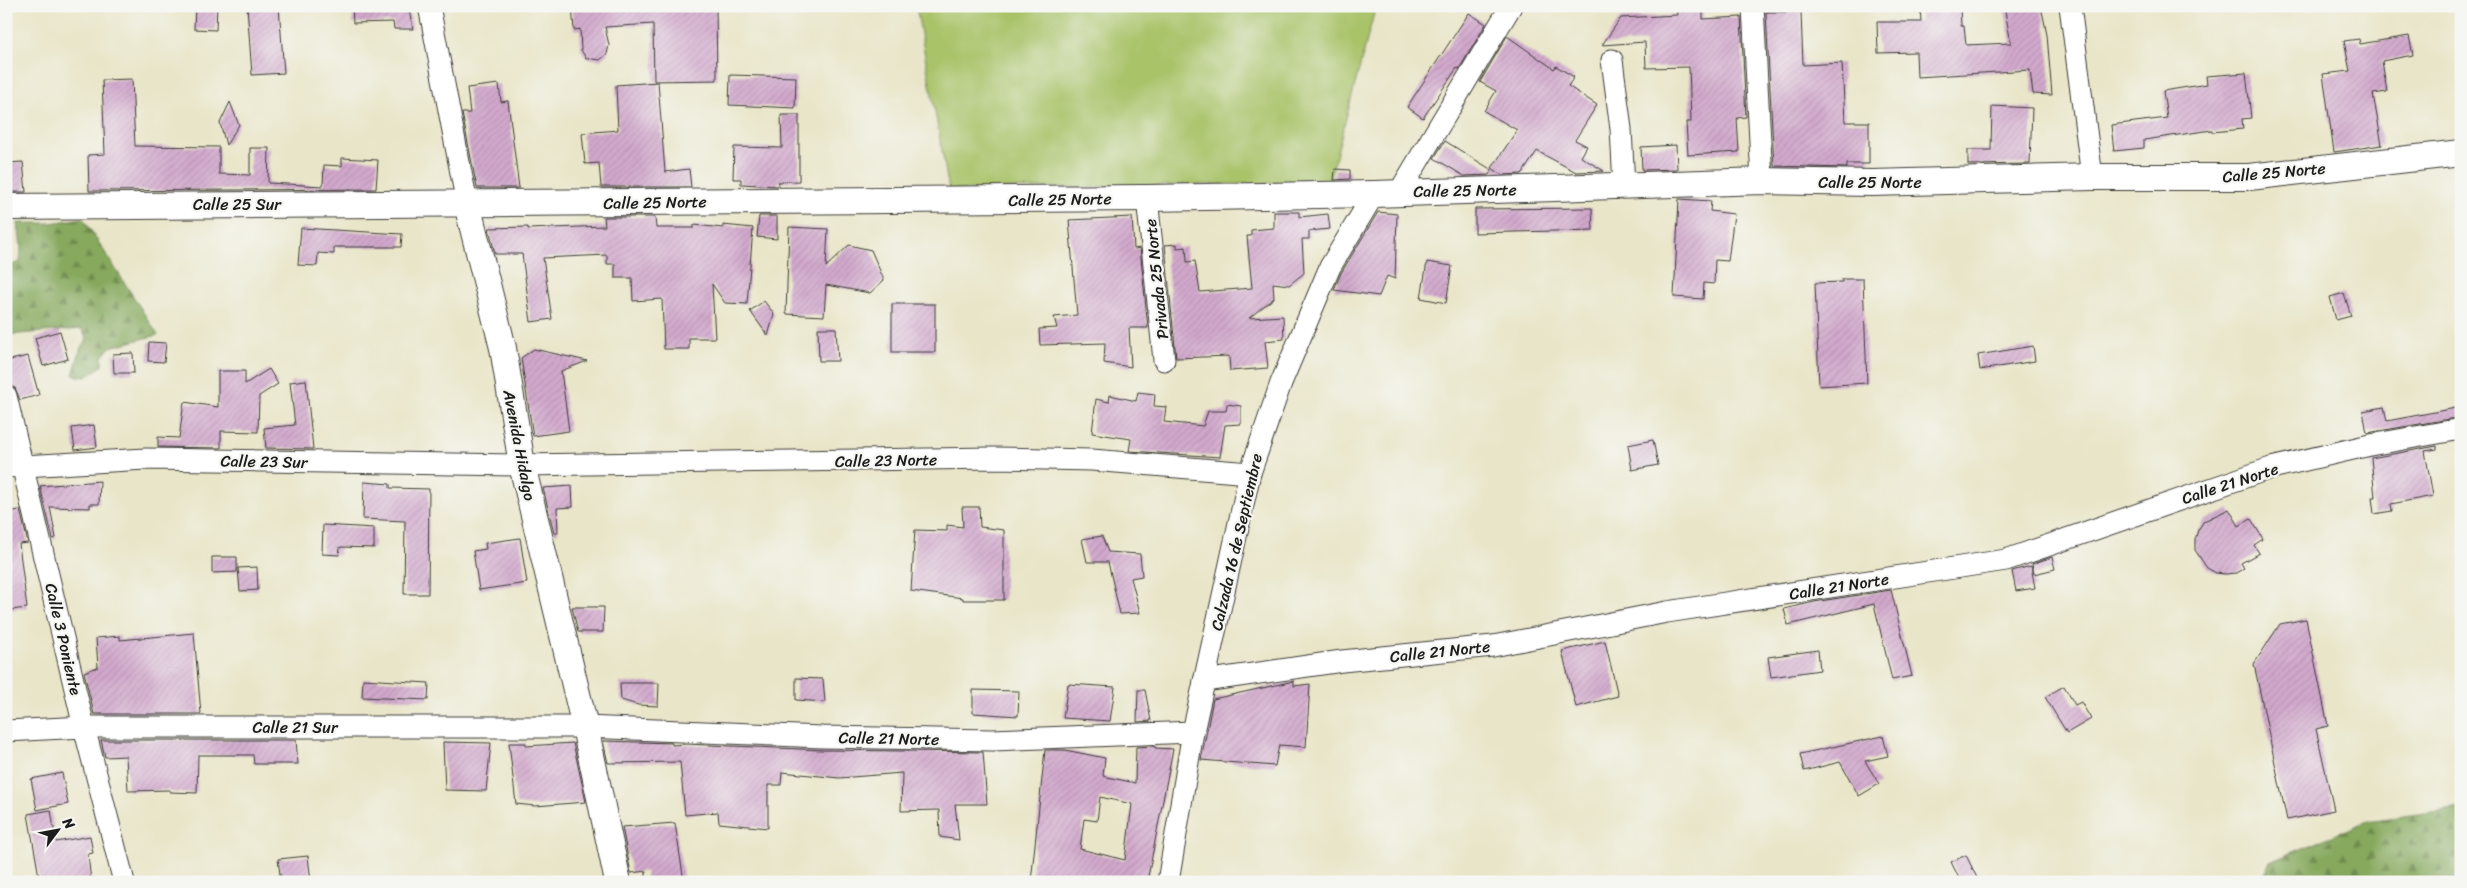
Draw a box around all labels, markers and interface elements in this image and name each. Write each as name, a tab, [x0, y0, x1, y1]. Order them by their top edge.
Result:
street label: Calle 25 Norte	[2221, 154, 2327, 191]
street label: Calle 25 Norte	[1818, 168, 1922, 197]
street label: Calle 25 Norte	[1413, 175, 1517, 206]
street label: Calle 25 Norte	[1008, 184, 1112, 215]
street label: Calle 25 Norte	[603, 187, 707, 218]
street label: Calle 25 Sur	[193, 190, 282, 219]
street label: Privada 25 Norte	[1136, 217, 1177, 341]
street label: Avenida Hidalgo	[494, 386, 544, 503]
street label: Calle 23 Norte	[835, 445, 937, 476]
street label: Calle 23 Sur	[220, 446, 309, 477]
street label: Calzada 16 de Septiembre	[1202, 451, 1271, 634]
street label: Calle 21 Norte	[2178, 454, 2282, 513]
street label: Calle 21 Norte	[1787, 564, 1891, 609]
street label: Calle 3 Poniente	[37, 580, 91, 698]
street label: Calle 21 Norte	[1389, 632, 1492, 671]
street label: Calle 21 Sur	[253, 713, 339, 742]
street label: Calle 21 Norte	[838, 723, 940, 754]
north arrow	[32, 806, 82, 856]
text: N	[55, 812, 82, 834]

